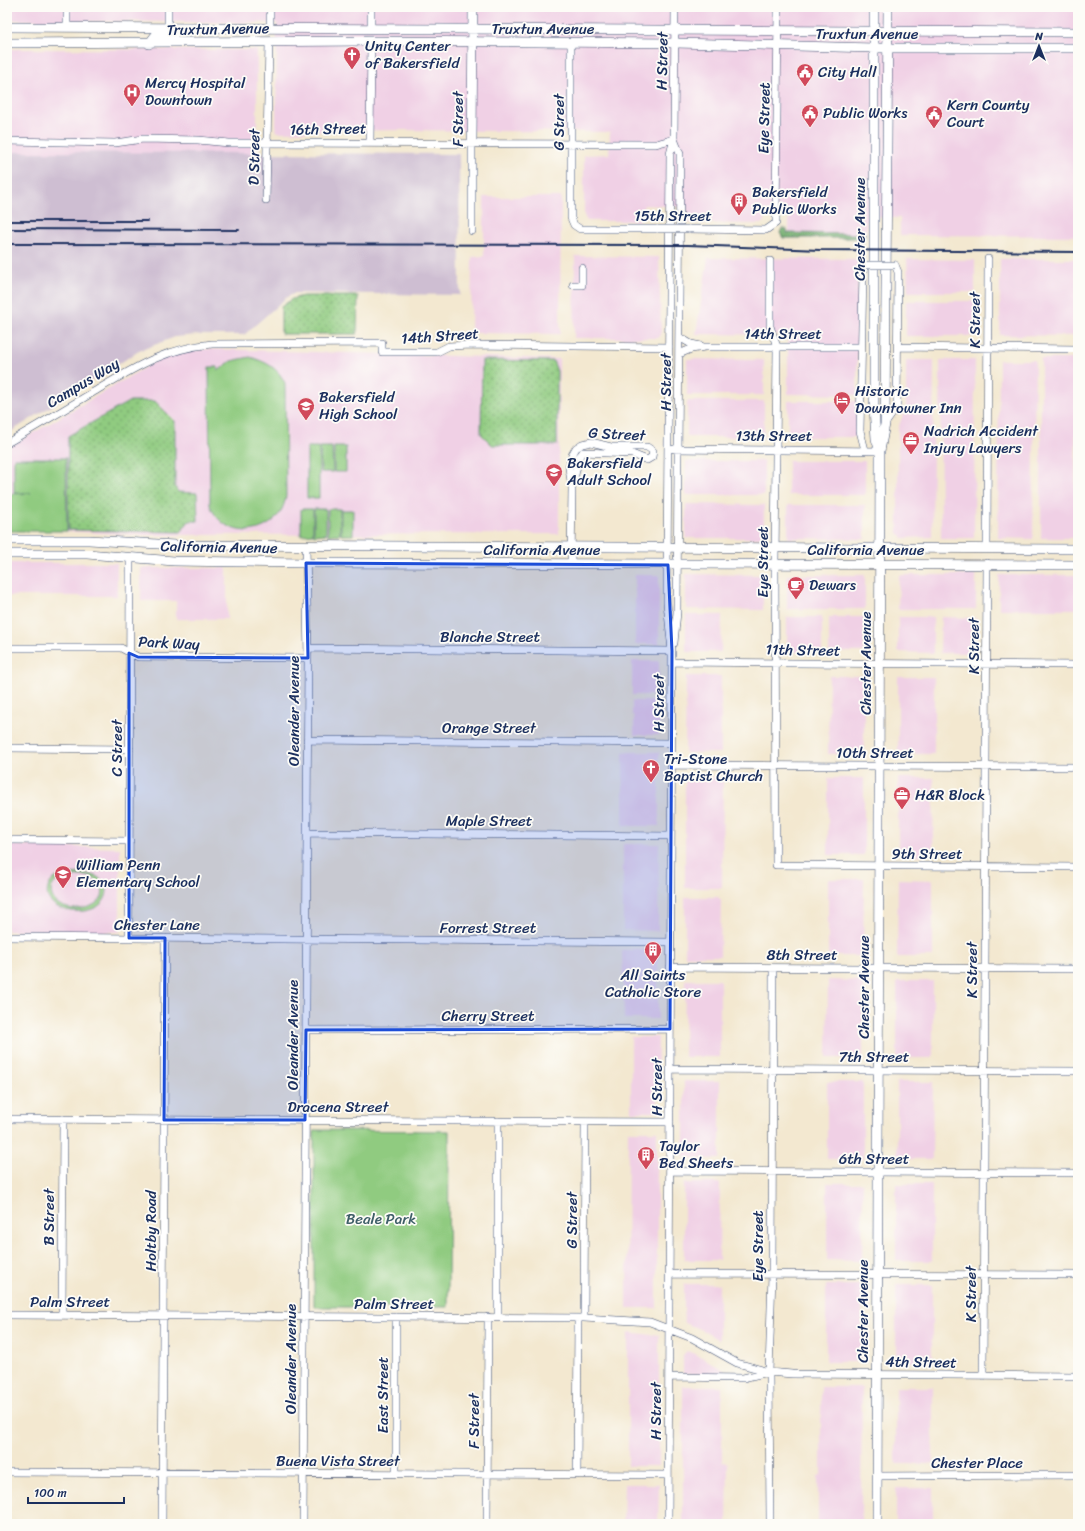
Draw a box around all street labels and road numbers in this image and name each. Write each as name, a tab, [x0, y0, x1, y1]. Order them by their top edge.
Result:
street label: Truxtun Avenue	[166, 15, 270, 43]
street label: Truxtun Avenue	[492, 16, 595, 42]
street label: Truxtun Avenue	[816, 21, 919, 47]
street label: H Street	[648, 31, 676, 90]
street label: Eye Street	[750, 82, 778, 154]
street label: F Street	[445, 90, 471, 147]
street label: G Street	[546, 93, 572, 150]
street label: 16th Street	[289, 115, 367, 143]
street label: D Street	[241, 128, 268, 185]
street label: Chester Avenue	[847, 177, 873, 281]
street label: 15th Street	[634, 203, 712, 229]
street label: K Street	[962, 291, 988, 348]
street label: 14th Street	[400, 320, 480, 352]
street label: 14th Street	[744, 321, 822, 347]
street label: Campus Way	[41, 351, 125, 415]
street label: H Street	[653, 352, 679, 411]
street label: G Street	[588, 420, 647, 449]
street label: 13th Street	[736, 423, 813, 449]
street label: Eye Street	[750, 526, 776, 598]
street label: California Avenue	[160, 533, 278, 561]
street label: California Avenue	[484, 537, 601, 563]
street label: California Avenue	[808, 537, 925, 563]
street label: Chester Avenue	[853, 611, 879, 715]
street label: K Street	[961, 617, 987, 674]
street label: Blanche Street	[440, 624, 540, 650]
street label: Park Way	[138, 628, 201, 658]
street label: 11th Street	[765, 636, 841, 664]
street label: Oleander Avenue	[281, 656, 307, 766]
street label: H Street	[646, 673, 672, 732]
street label: Orange Street	[442, 715, 537, 741]
street label: C Street	[104, 719, 130, 776]
street label: 10th Street	[836, 740, 914, 766]
street label: Maple Street	[446, 808, 533, 834]
street label: 9th Street	[891, 841, 963, 867]
street label: Chester Lane	[114, 912, 200, 938]
street label: Forrest Street	[440, 915, 537, 941]
street label: Chester Avenue	[851, 935, 877, 1039]
street label: K Street	[959, 941, 985, 998]
street label: 8th Street	[767, 942, 838, 968]
street label: Oleander Avenue	[280, 980, 306, 1090]
street label: Cherry Street	[441, 1003, 535, 1029]
street label: 7th Street	[839, 1044, 910, 1070]
street label: H Street	[644, 1057, 670, 1116]
street label: Dracena Street	[287, 1094, 389, 1120]
street label: 6th Street	[839, 1146, 910, 1172]
street label: B Street	[36, 1188, 62, 1245]
street label: Holtby Road	[138, 1189, 164, 1271]
street label: G Street	[559, 1191, 585, 1248]
street label: Eye Street	[745, 1210, 771, 1282]
street label: Chester Avenue	[850, 1259, 876, 1363]
street label: K Street	[958, 1265, 984, 1322]
street label: Palm Street	[30, 1289, 110, 1315]
street label: Palm Street	[354, 1291, 434, 1317]
street label: Oleander Avenue	[278, 1304, 304, 1414]
street label: 4th Street	[885, 1348, 957, 1376]
street label: East Street	[370, 1356, 396, 1433]
street label: H Street	[643, 1381, 669, 1440]
street label: F Street	[461, 1392, 487, 1449]
street label: Buena Vista Street	[276, 1448, 401, 1474]
street label: Chester Place	[931, 1450, 1023, 1476]

